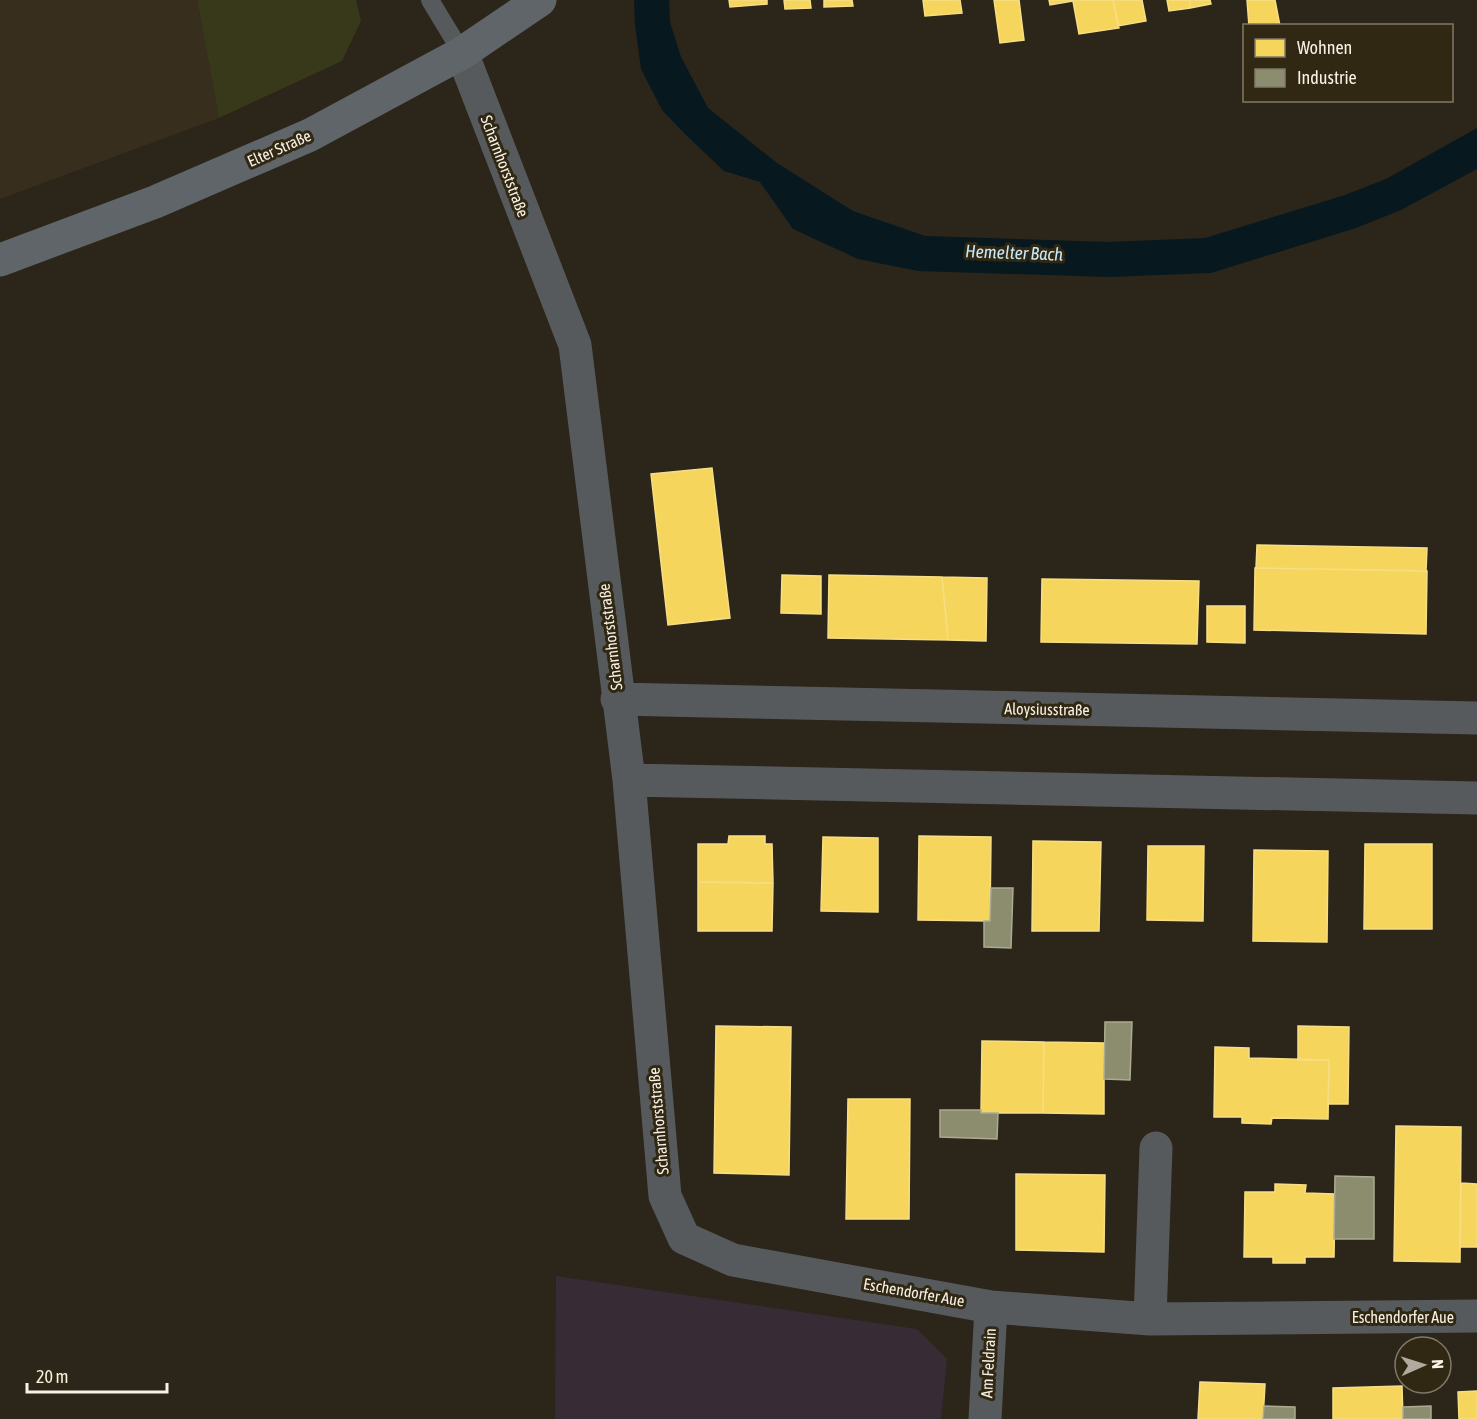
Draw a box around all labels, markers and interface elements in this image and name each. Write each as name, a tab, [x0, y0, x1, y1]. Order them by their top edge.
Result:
legend	[1243, 24, 1453, 102]
text: Wohnen	[1297, 37, 1352, 58]
text: Industrie	[1297, 67, 1357, 88]
street label: Scharnhorststraße	[477, 113, 533, 219]
street label: Elter Straße	[244, 126, 314, 170]
water label: Hemelter Bach	[965, 240, 1064, 265]
street label: Scharnhorststraße	[595, 583, 625, 691]
street label: Aloysiusstraße	[1004, 699, 1090, 720]
street label: Scharnhorststraße	[644, 1067, 672, 1175]
street label: Eschendorfer Aue	[862, 1274, 966, 1310]
street label: Eschendorfer Aue	[1352, 1308, 1454, 1326]
street label: Am Feldrain	[977, 1328, 999, 1398]
north arrow	[1393, 1335, 1453, 1395]
scale bar	[27, 1356, 166, 1394]
text: N	[1429, 1359, 1447, 1369]
text: 20 m	[36, 1366, 68, 1387]

